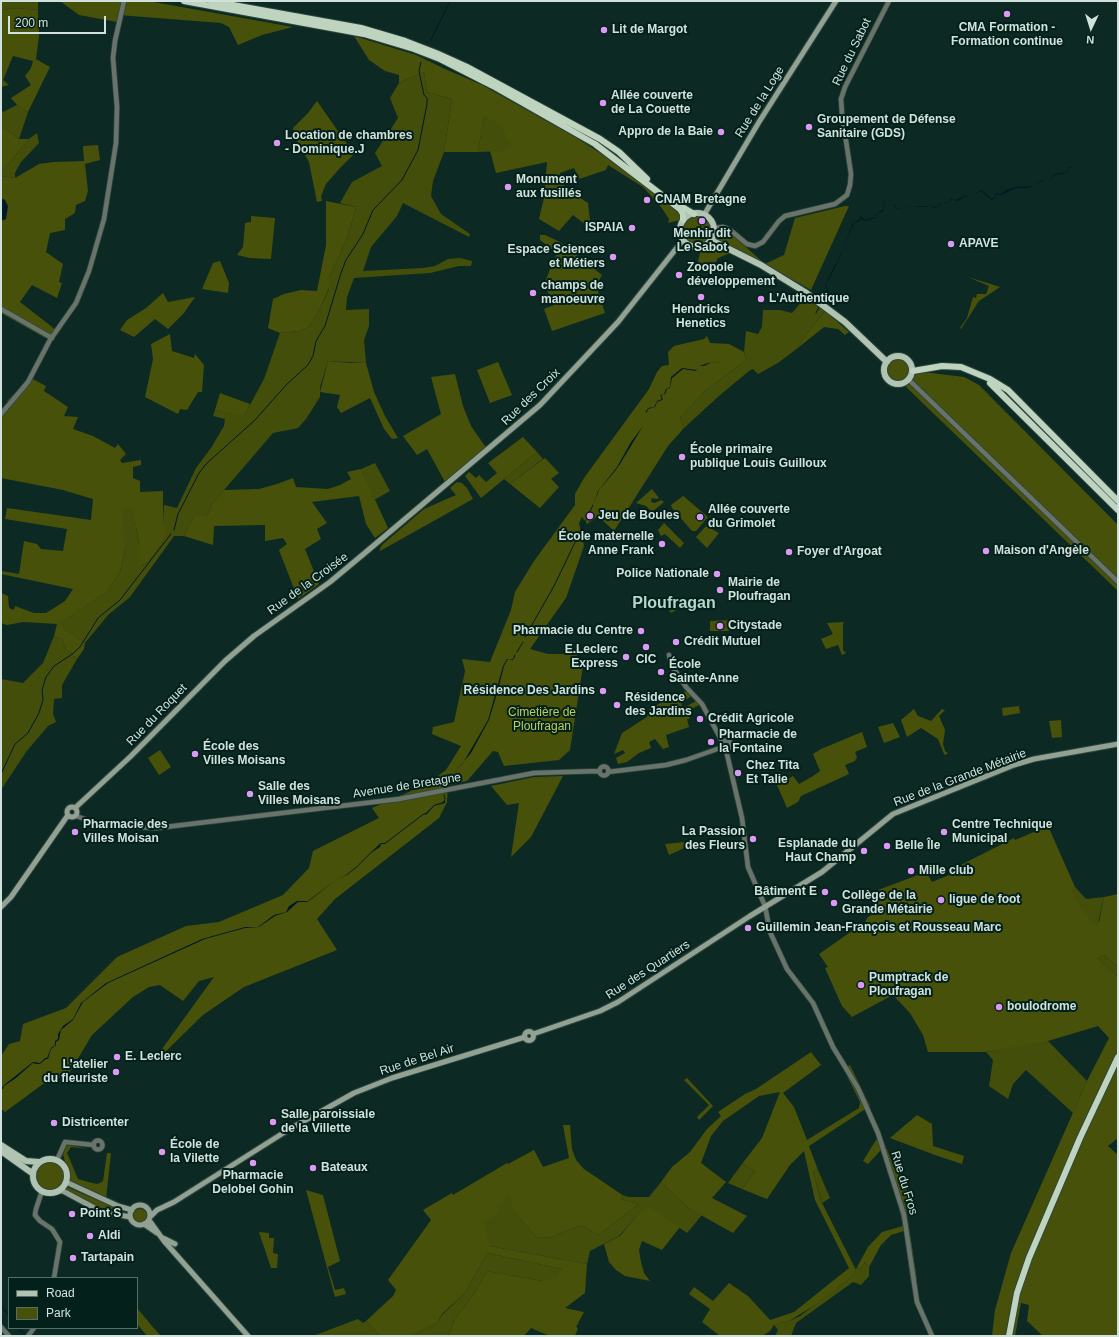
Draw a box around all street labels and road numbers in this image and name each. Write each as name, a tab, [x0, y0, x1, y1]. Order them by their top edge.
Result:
street label: Rue du Sabot	[829, 16, 875, 88]
street label: Rue de la Loge	[732, 64, 788, 140]
street label: Rue des Croix	[499, 365, 563, 429]
street label: Rue de la Croisée	[265, 550, 351, 618]
street label: Rue du Roquet	[124, 681, 190, 749]
street label: Rue de la Grande Métairie	[892, 746, 1028, 810]
street label: Avenue de Bretagne	[352, 770, 462, 802]
street label: Rue des Quartiers	[603, 937, 693, 1003]
street label: Rue de Bel Air	[378, 1041, 456, 1079]
street label: Rue du Fros	[887, 1149, 921, 1217]

